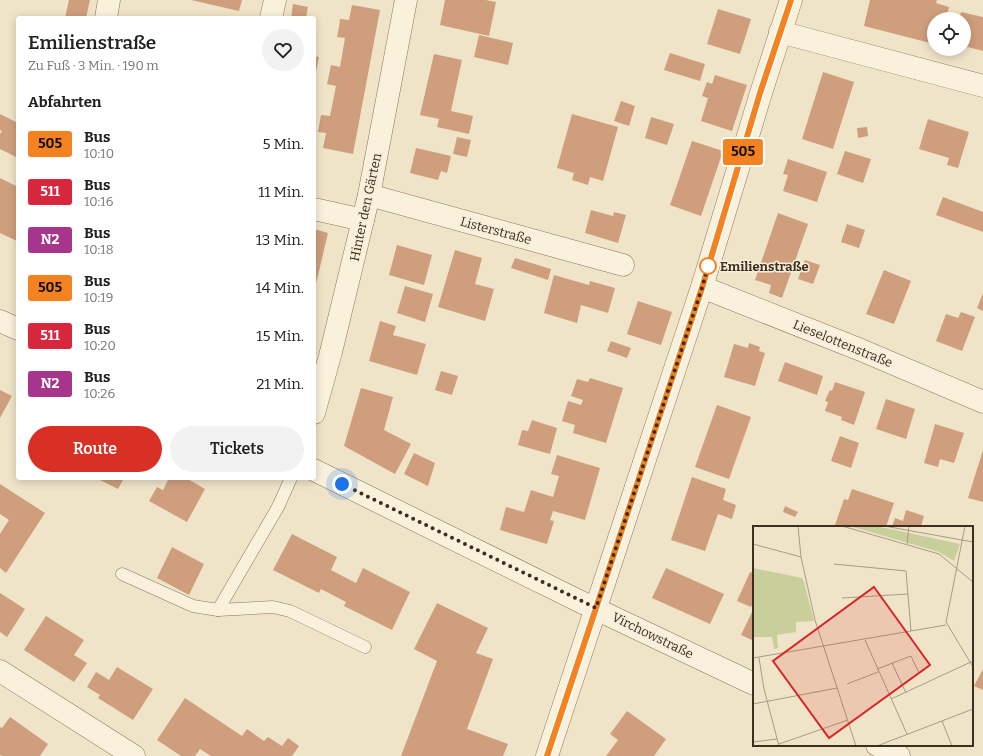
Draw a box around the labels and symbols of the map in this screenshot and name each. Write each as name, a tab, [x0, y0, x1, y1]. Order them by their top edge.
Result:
line badge: 505	[720, 139, 766, 165]
street label: Hinter den Gärten	[347, 151, 384, 263]
street label: Listerstraße	[459, 214, 533, 247]
marker: Emilienstraße	[699, 257, 717, 275]
place label: Emilienstraße	[720, 259, 809, 274]
street label: Lieselottenstraße	[791, 317, 895, 370]
your location	[332, 474, 352, 494]
inset map	[753, 526, 973, 746]
street label: Virchowstraße	[610, 609, 696, 662]

